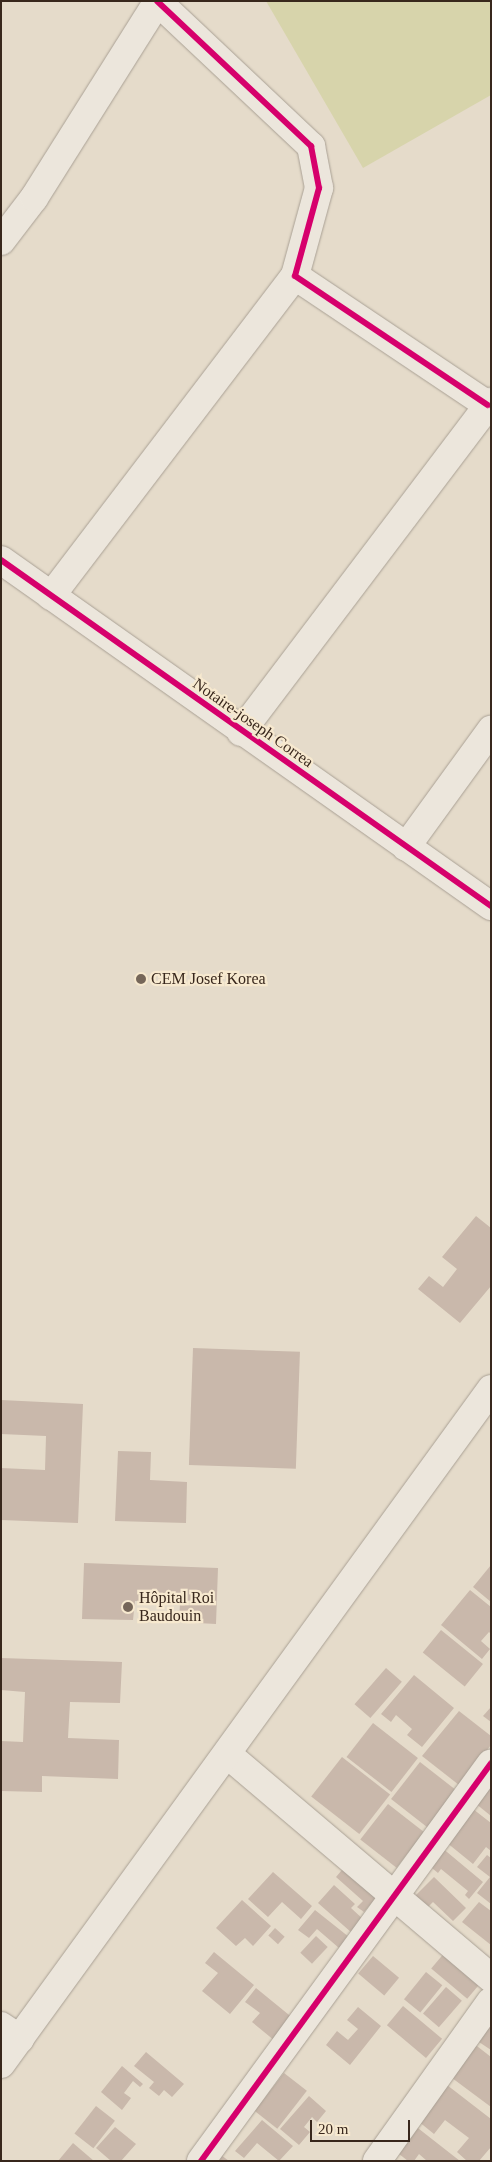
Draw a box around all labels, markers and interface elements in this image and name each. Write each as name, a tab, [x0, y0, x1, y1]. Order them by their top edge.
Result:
street label: Notaire-joseph Correa	[189, 674, 317, 772]
place label: CEM Josef Korea	[151, 969, 266, 989]
marker: CEM Josef Korea	[135, 973, 147, 985]
place label: Hôpital Roi Baudouin	[139, 1588, 214, 1626]
marker: Hôpital Roi Baudouin	[121, 1600, 135, 1614]
scale bar	[312, 2110, 412, 2142]
text: 20 m	[318, 2121, 348, 2137]

